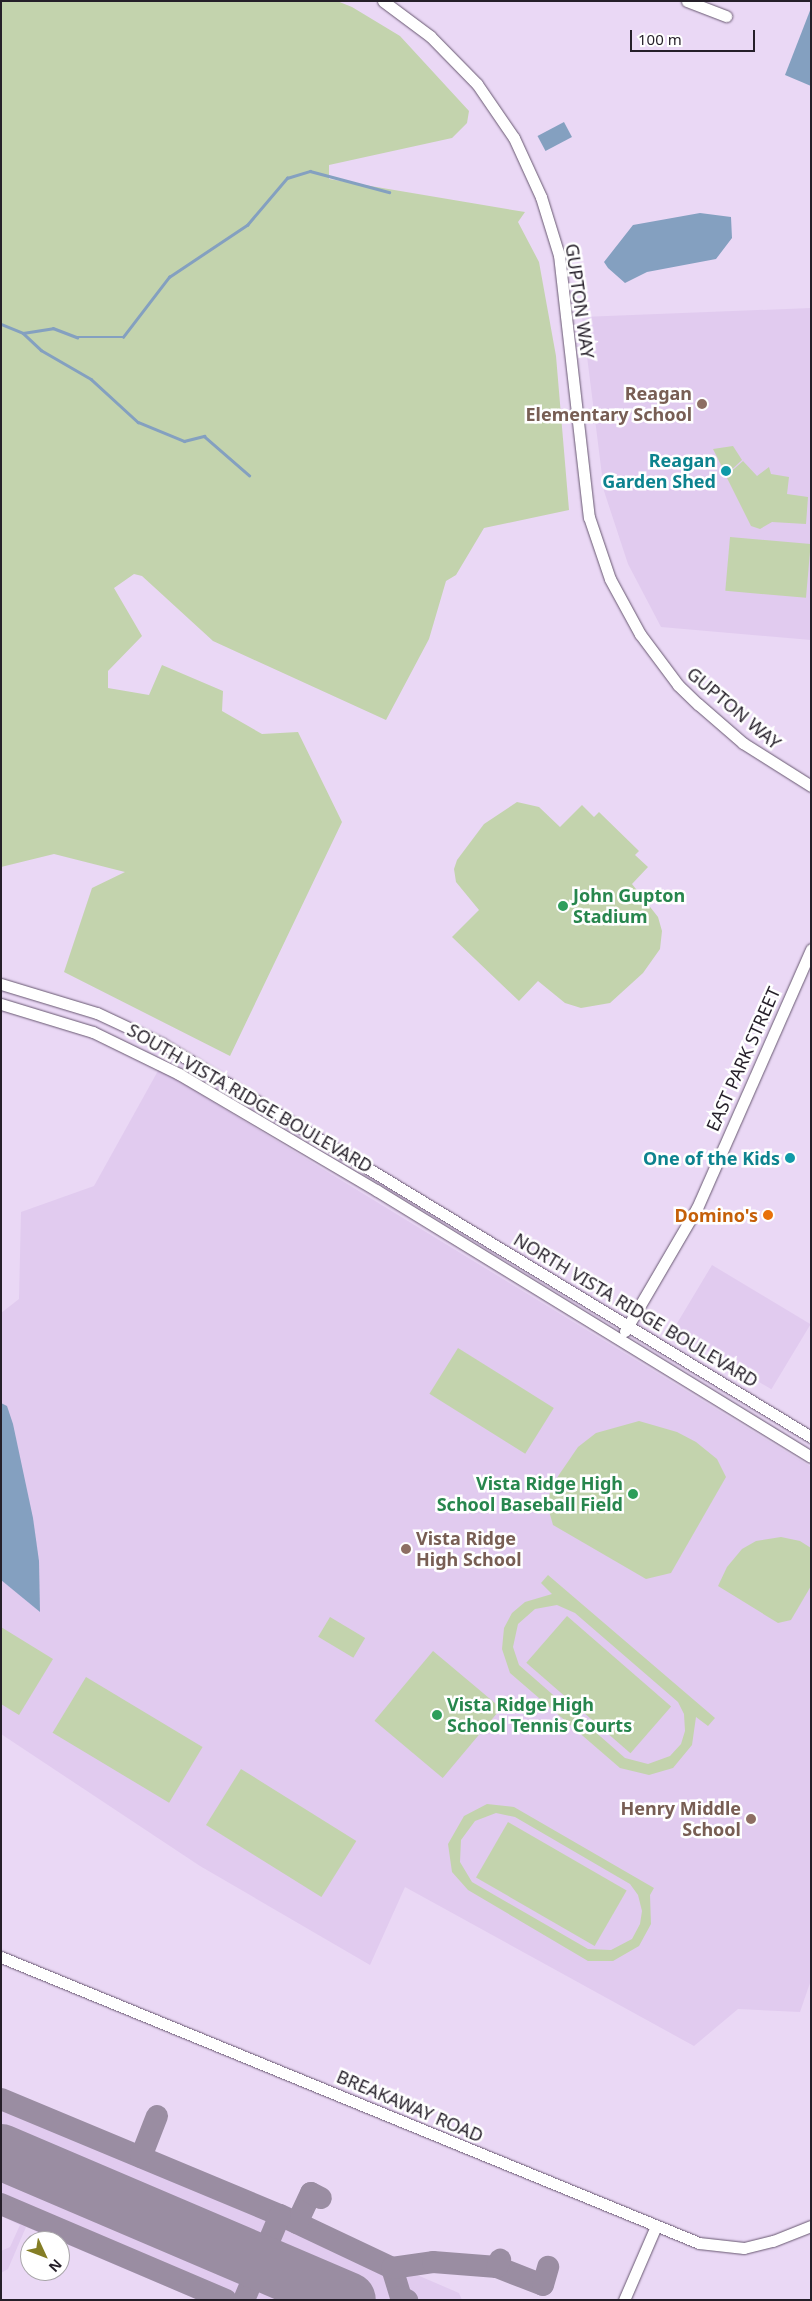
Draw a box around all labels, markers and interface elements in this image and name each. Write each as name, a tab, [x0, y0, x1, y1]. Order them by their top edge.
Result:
scale bar	[632, 20, 757, 52]
text: 100 m	[638, 29, 682, 49]
street label: GUPTON WAY	[561, 242, 599, 360]
place label: Reagan Elementary School	[525, 383, 692, 426]
marker: Reagan Elementary School	[696, 398, 708, 410]
place label: Reagan Garden Shed	[602, 450, 716, 492]
marker: Reagan Garden Shed	[720, 465, 732, 477]
street label: GUPTON WAY	[683, 662, 785, 754]
place label: John Gupton Stadium	[573, 885, 685, 928]
marker: John Gupton Stadium	[557, 900, 569, 912]
street label: EAST PARK STREET	[701, 983, 785, 1135]
street label: SOUTH VISTA RIDGE BOULEVARD	[124, 1019, 376, 1177]
place label: One of the Kids	[643, 1147, 780, 1169]
marker: One of the Kids	[784, 1152, 796, 1164]
place label: Domino's	[675, 1204, 758, 1226]
marker: Domino's	[762, 1209, 774, 1221]
street label: NORTH VISTA RIDGE BOULEVARD	[510, 1228, 762, 1392]
place label: Vista Ridge High School Baseball Field	[437, 1473, 623, 1516]
marker: Vista Ridge High School Baseball Field	[627, 1488, 639, 1500]
place label: Vista Ridge High School	[416, 1528, 522, 1570]
marker: Vista Ridge High School	[400, 1543, 412, 1555]
place label: Vista Ridge High School Tennis Courts	[447, 1694, 632, 1736]
marker: Vista Ridge High School Tennis Courts	[431, 1709, 443, 1721]
place label: Henry Middle School	[621, 1798, 741, 1840]
marker: Henry Middle School	[745, 1813, 757, 1825]
street label: BREAKAWAY ROAD	[333, 2065, 487, 2147]
north arrow	[20, 2231, 70, 2281]
text: N	[45, 2255, 66, 2277]

